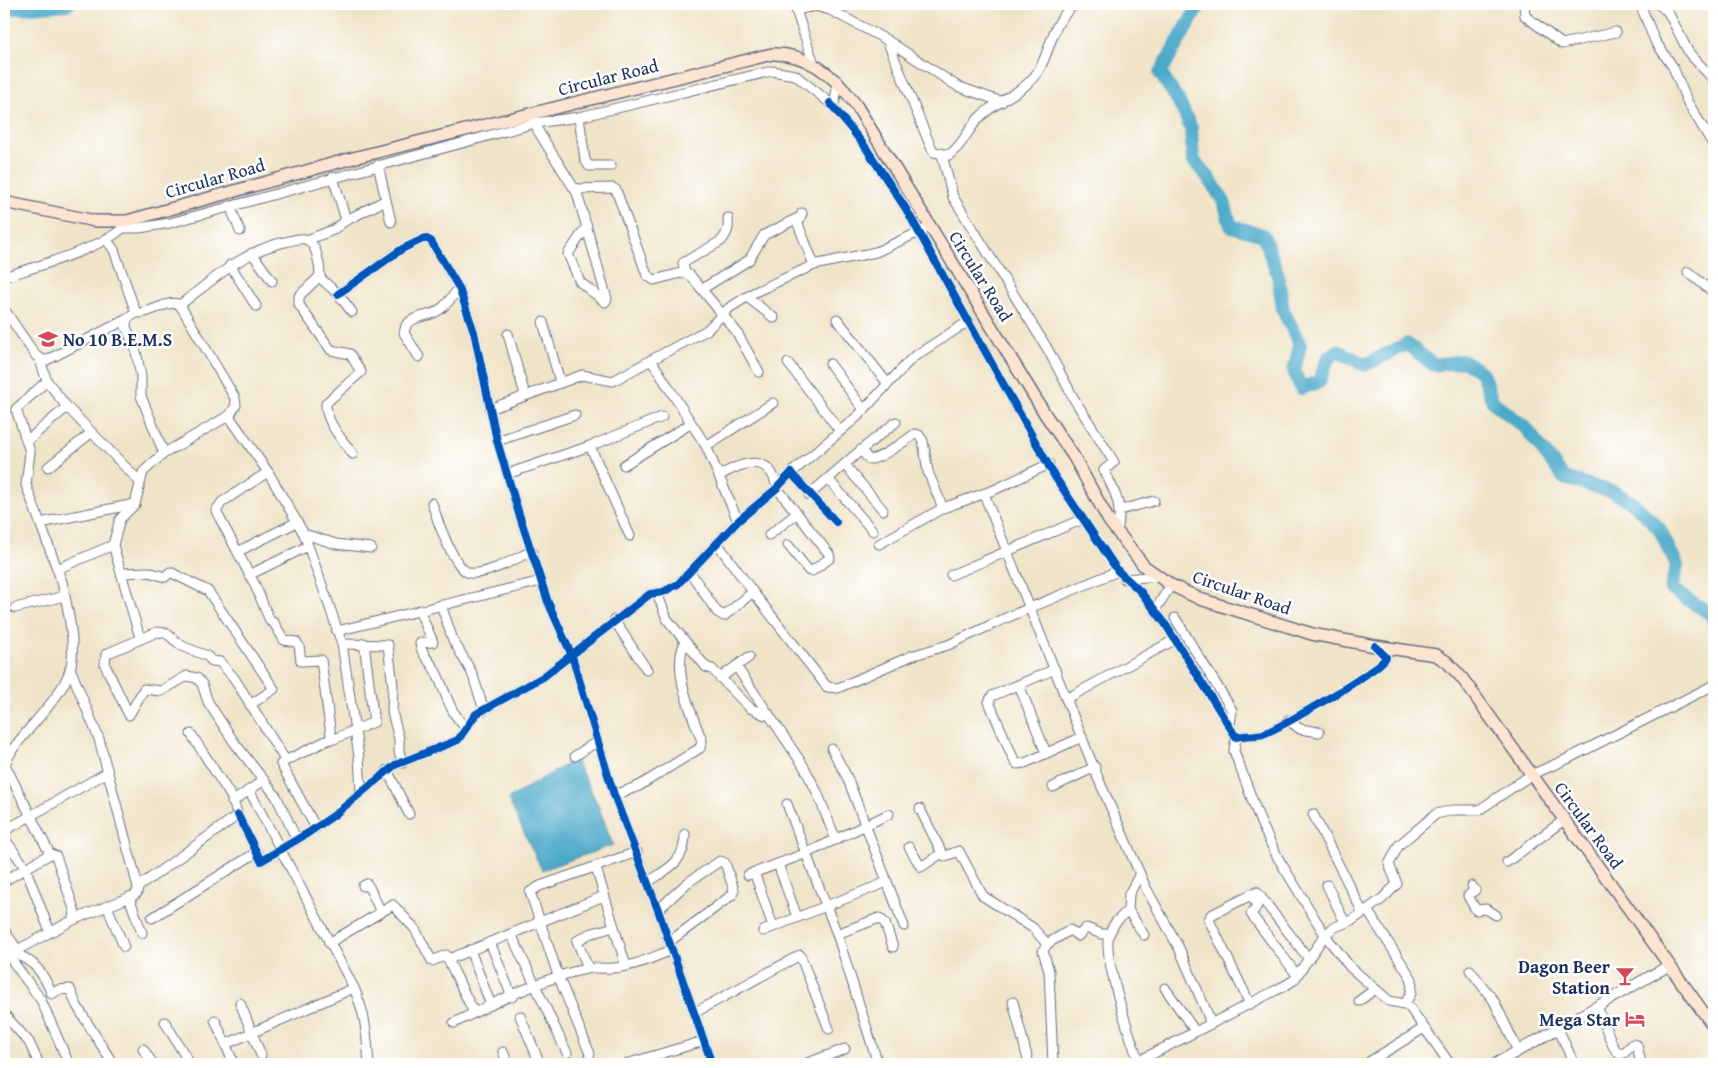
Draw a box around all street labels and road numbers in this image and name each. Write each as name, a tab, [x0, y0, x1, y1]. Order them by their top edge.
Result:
street label: Circular Road	[555, 51, 661, 102]
street label: Circular Road	[162, 151, 268, 205]
street label: Circular Road	[942, 225, 1020, 327]
street label: Circular Road	[1189, 563, 1295, 622]
street label: Circular Road	[1548, 776, 1630, 875]

